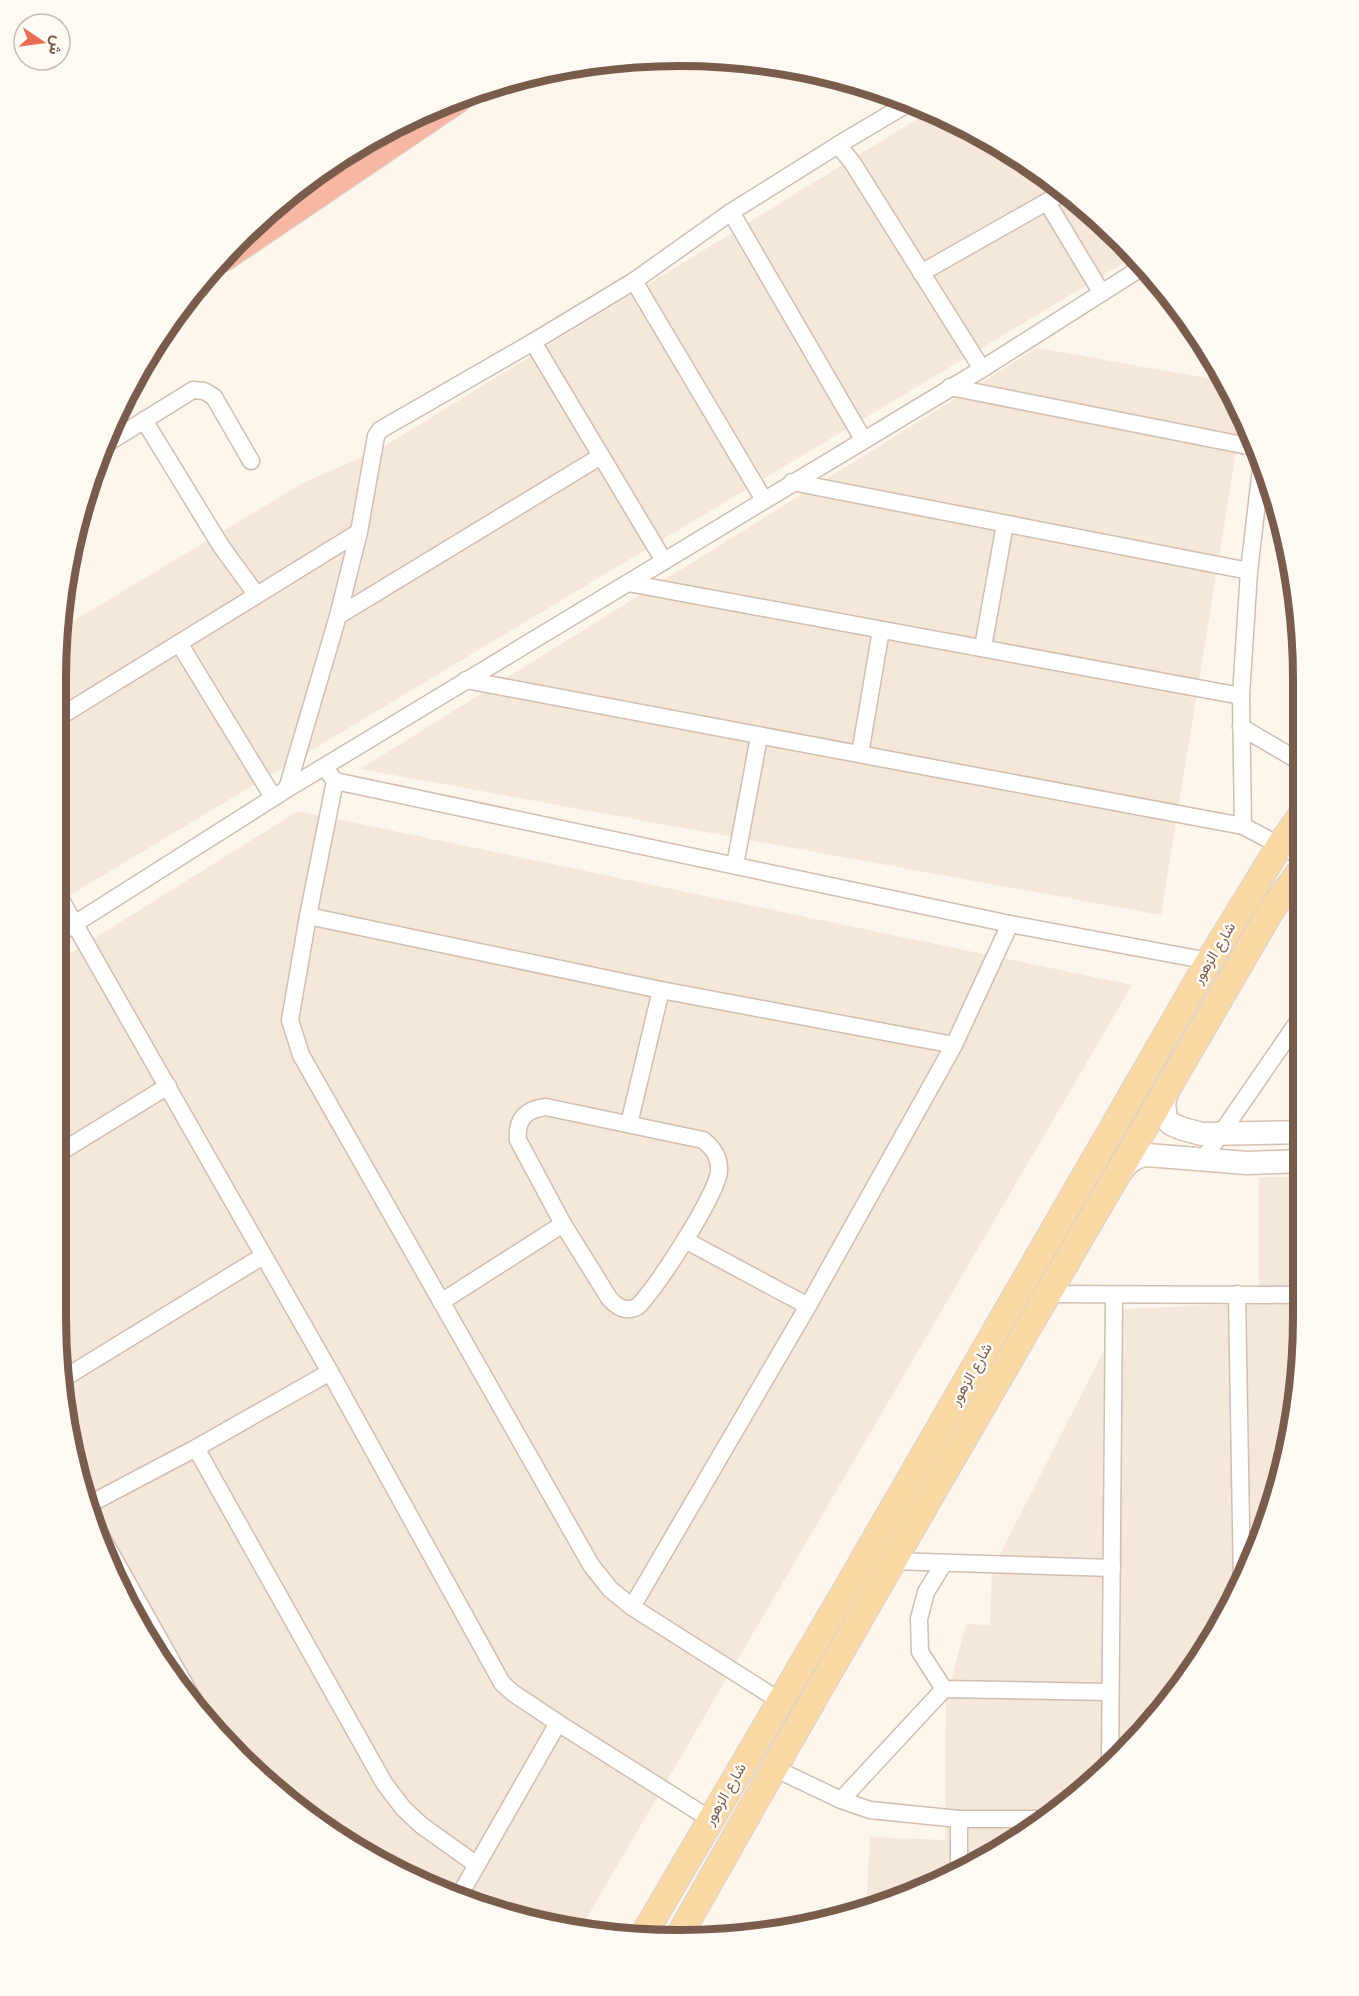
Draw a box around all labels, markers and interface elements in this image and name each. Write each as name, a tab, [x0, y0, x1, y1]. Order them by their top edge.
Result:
north arrow	[12, 12, 72, 72]
text: ش	[45, 34, 68, 57]
street label: شارع الزهور	[1188, 919, 1241, 989]
street label: شارع الزهور	[946, 1340, 998, 1410]
street label: شارع الزهور	[700, 1760, 752, 1830]

